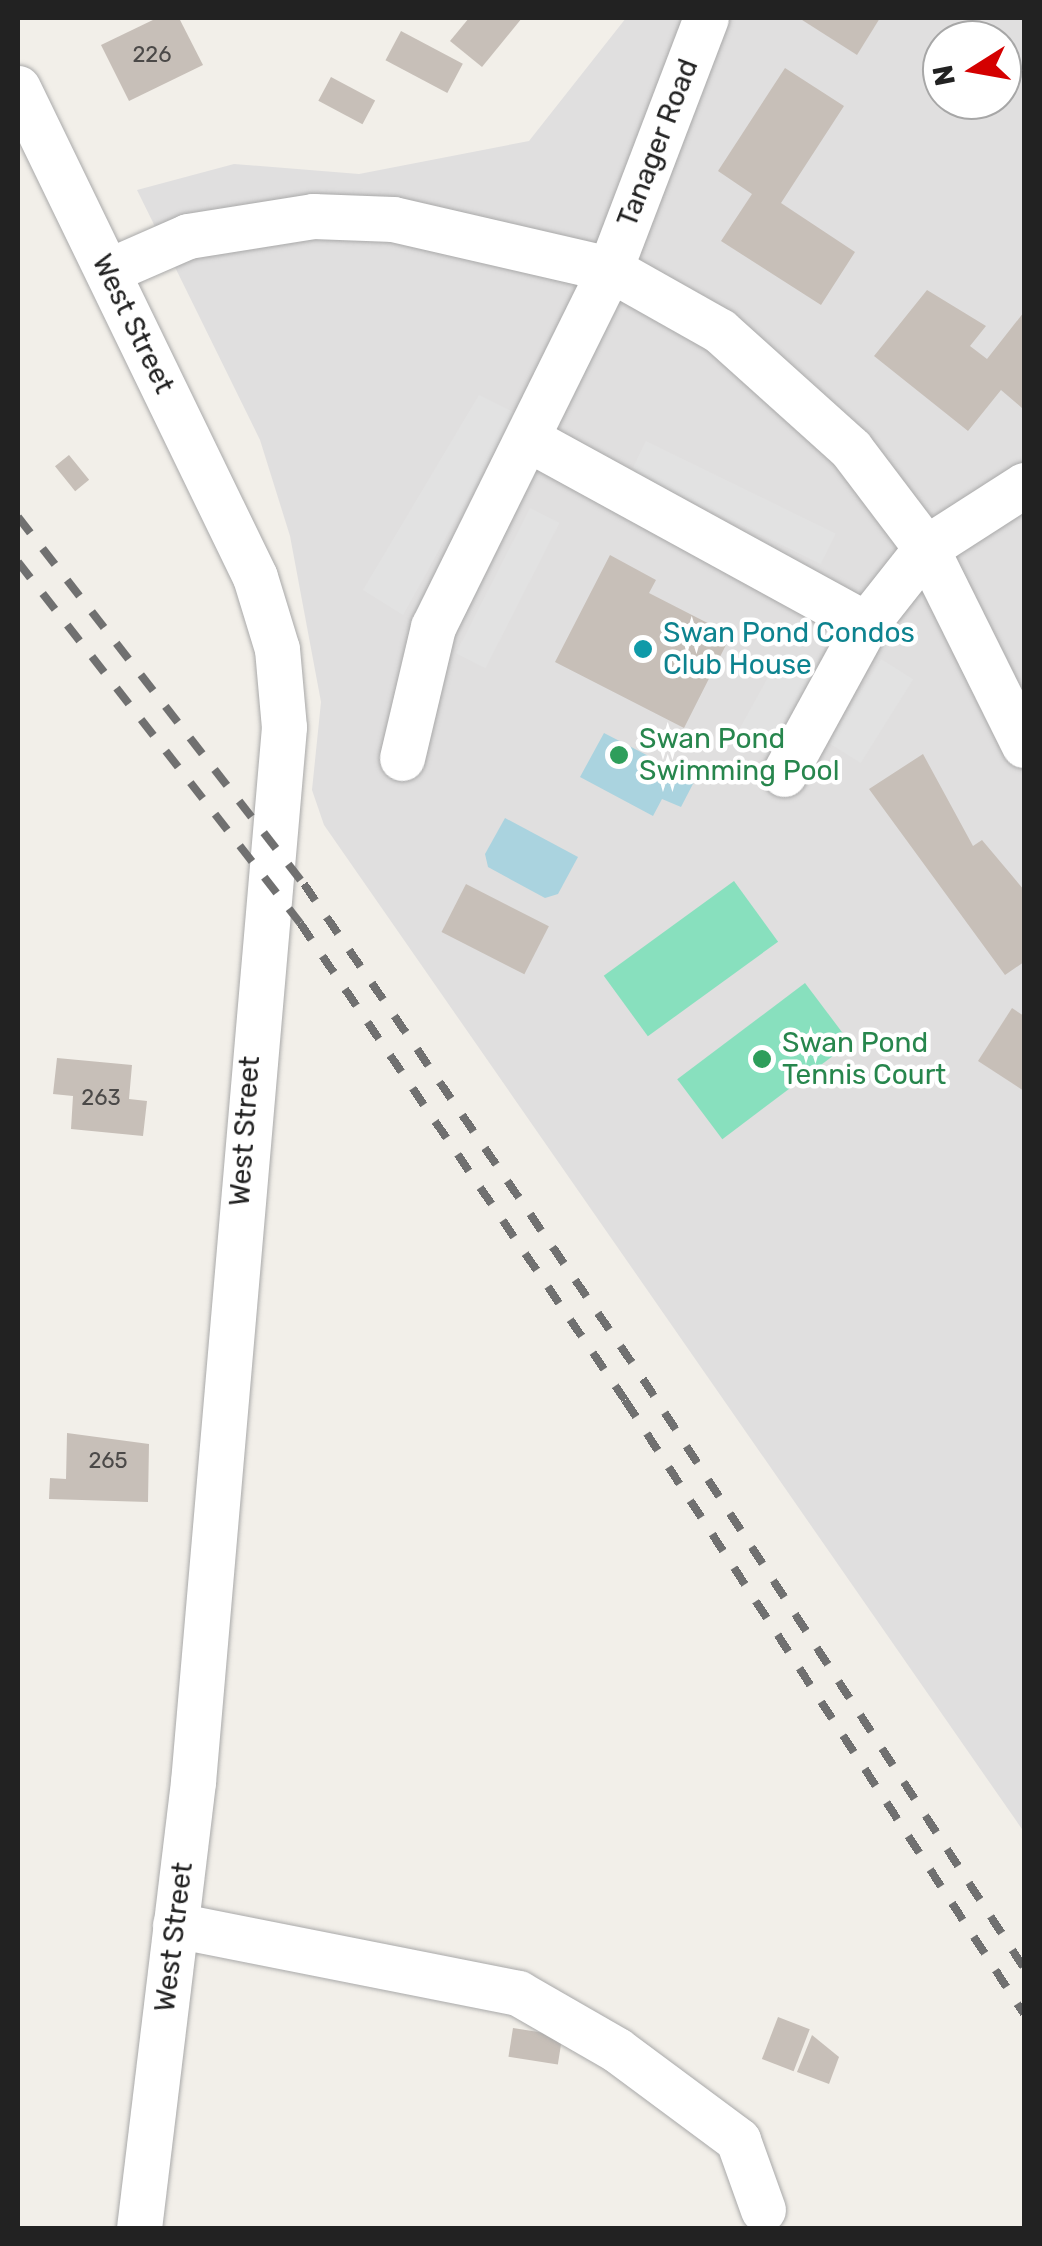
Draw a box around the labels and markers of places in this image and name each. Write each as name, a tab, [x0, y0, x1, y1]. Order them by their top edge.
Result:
place label: Swan Pond Condos Club House	[663, 616, 915, 682]
marker: Swan Pond Condos Club House	[632, 638, 654, 660]
place label: Swan Pond Swimming Pool	[639, 722, 839, 788]
marker: Swan Pond Swimming Pool	[608, 744, 630, 766]
place label: Swan Pond Tennis Court	[782, 1026, 946, 1092]
marker: Swan Pond Tennis Court	[751, 1048, 773, 1070]

